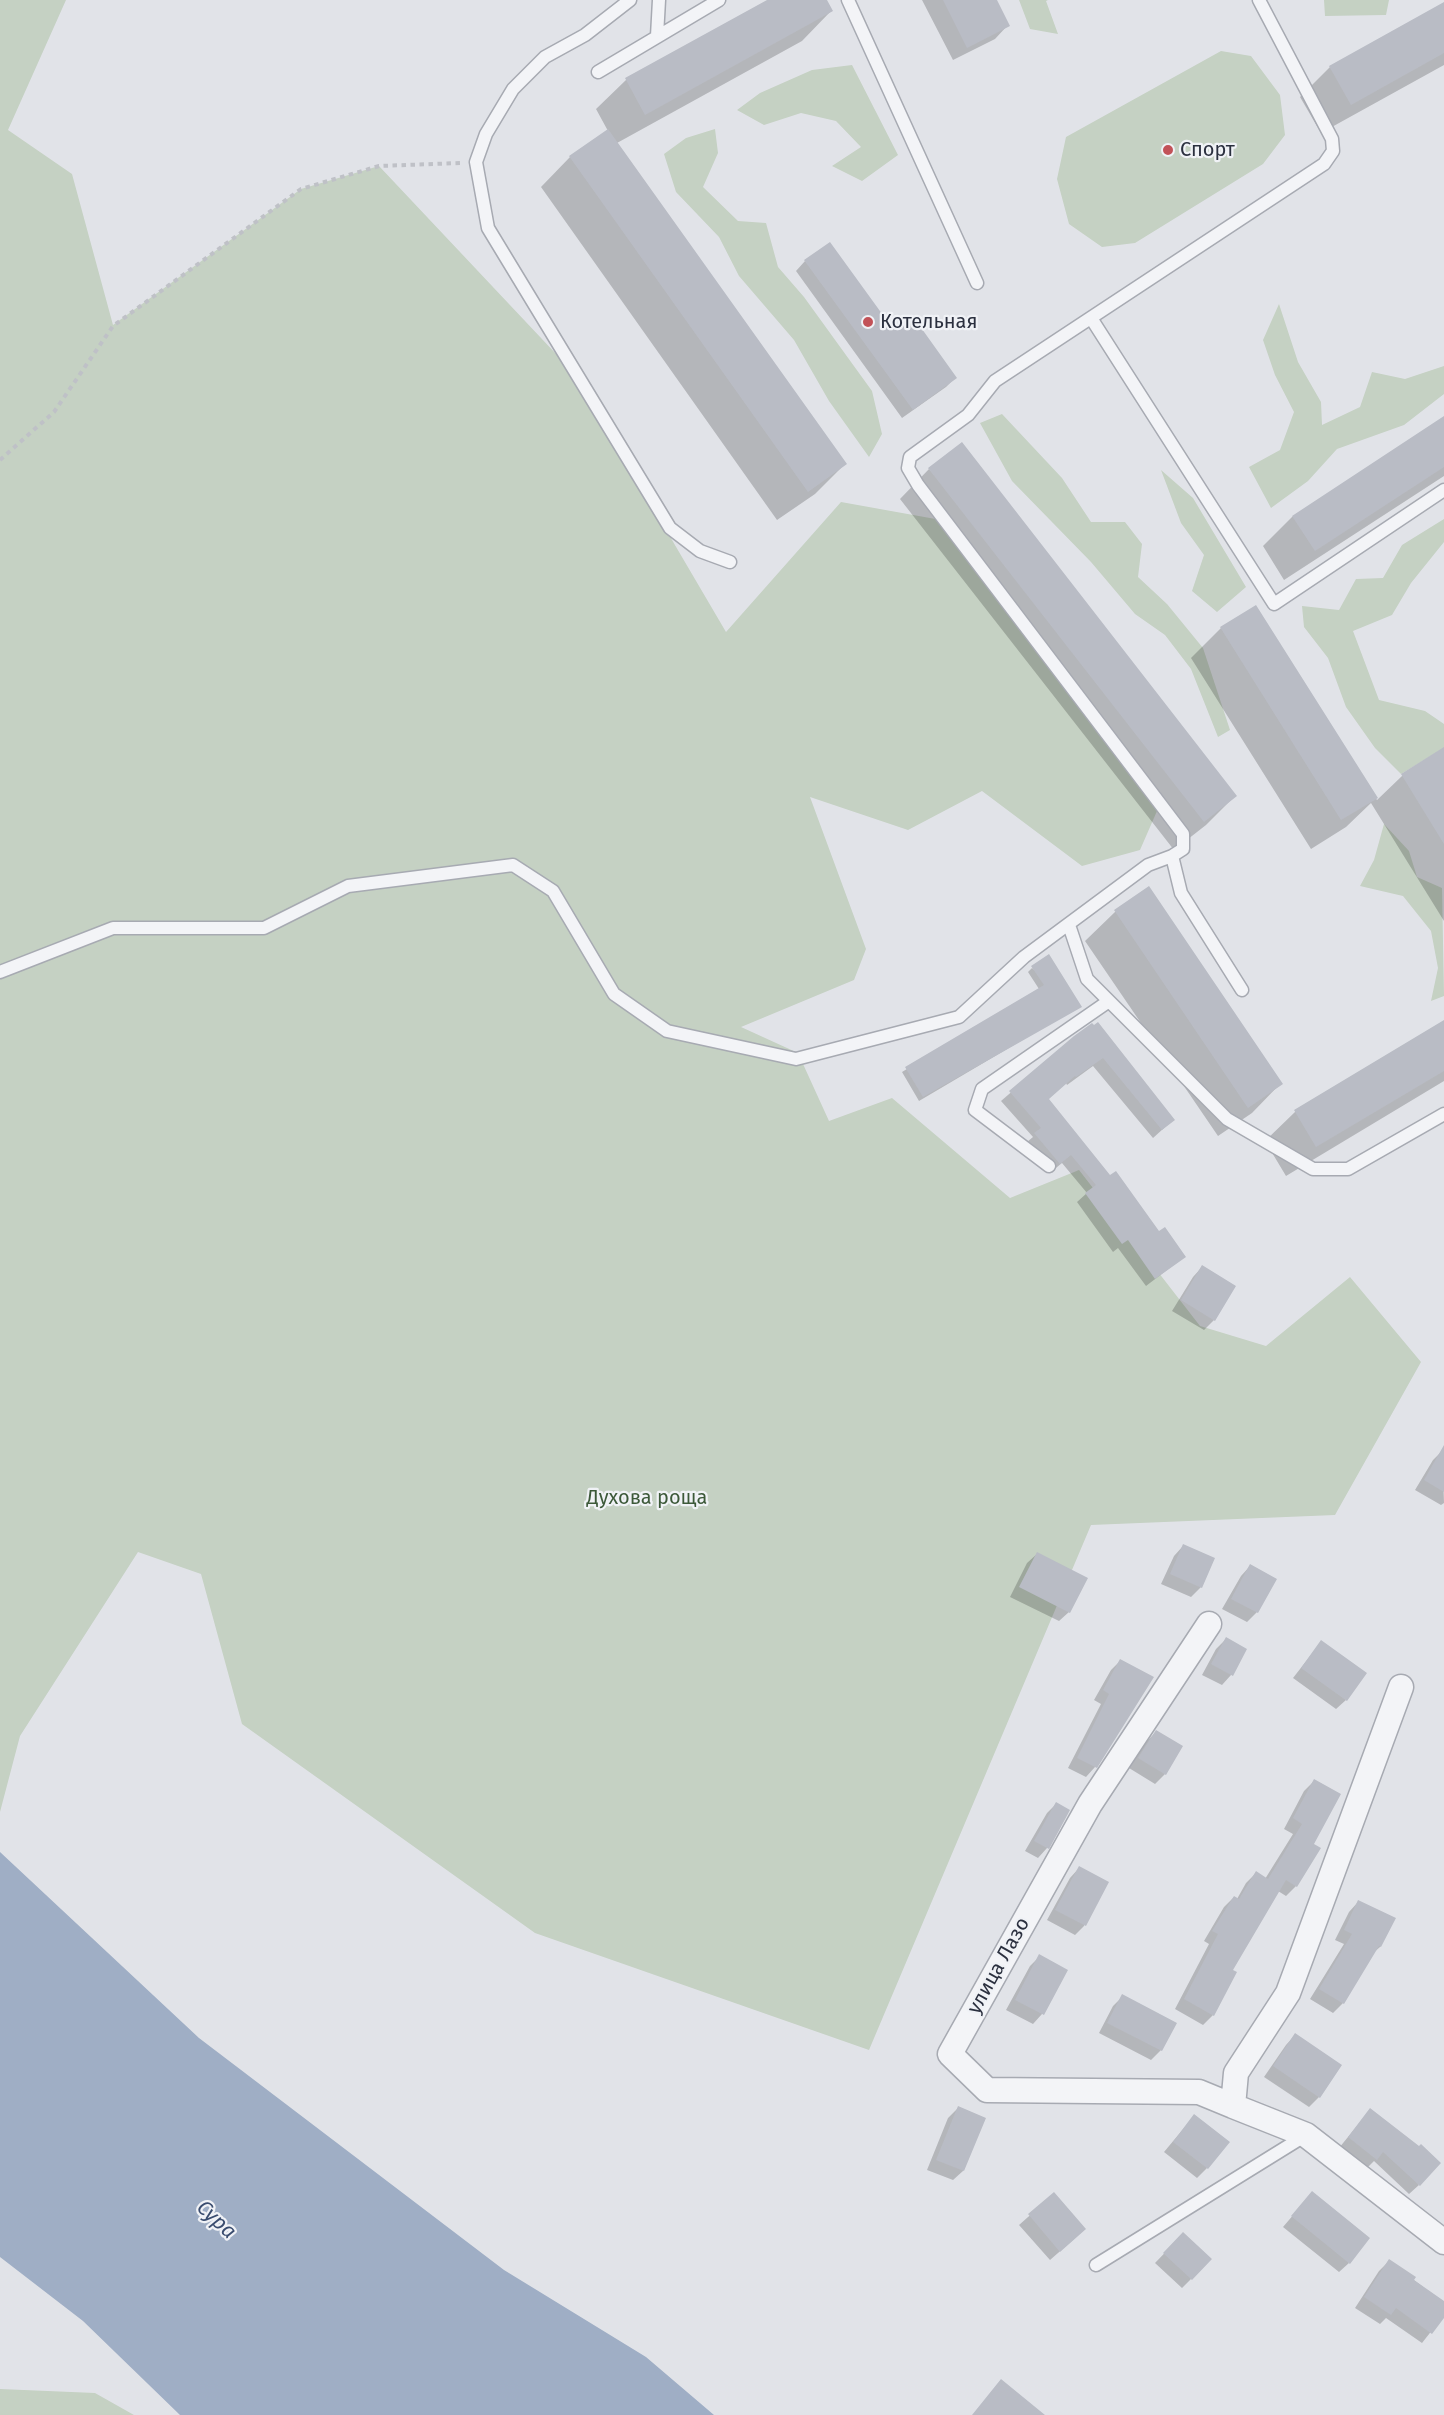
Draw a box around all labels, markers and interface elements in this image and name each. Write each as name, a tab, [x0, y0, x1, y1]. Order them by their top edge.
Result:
place label: Спорт	[1180, 138, 1235, 162]
marker: Спорт	[1161, 143, 1175, 157]
place label: Котельная	[880, 310, 977, 334]
marker: Котельная	[861, 315, 875, 329]
park label: Духова роща	[587, 1486, 707, 1510]
street label: улица Лазо	[963, 1914, 1035, 2018]
water label: Сура	[191, 2195, 241, 2245]

